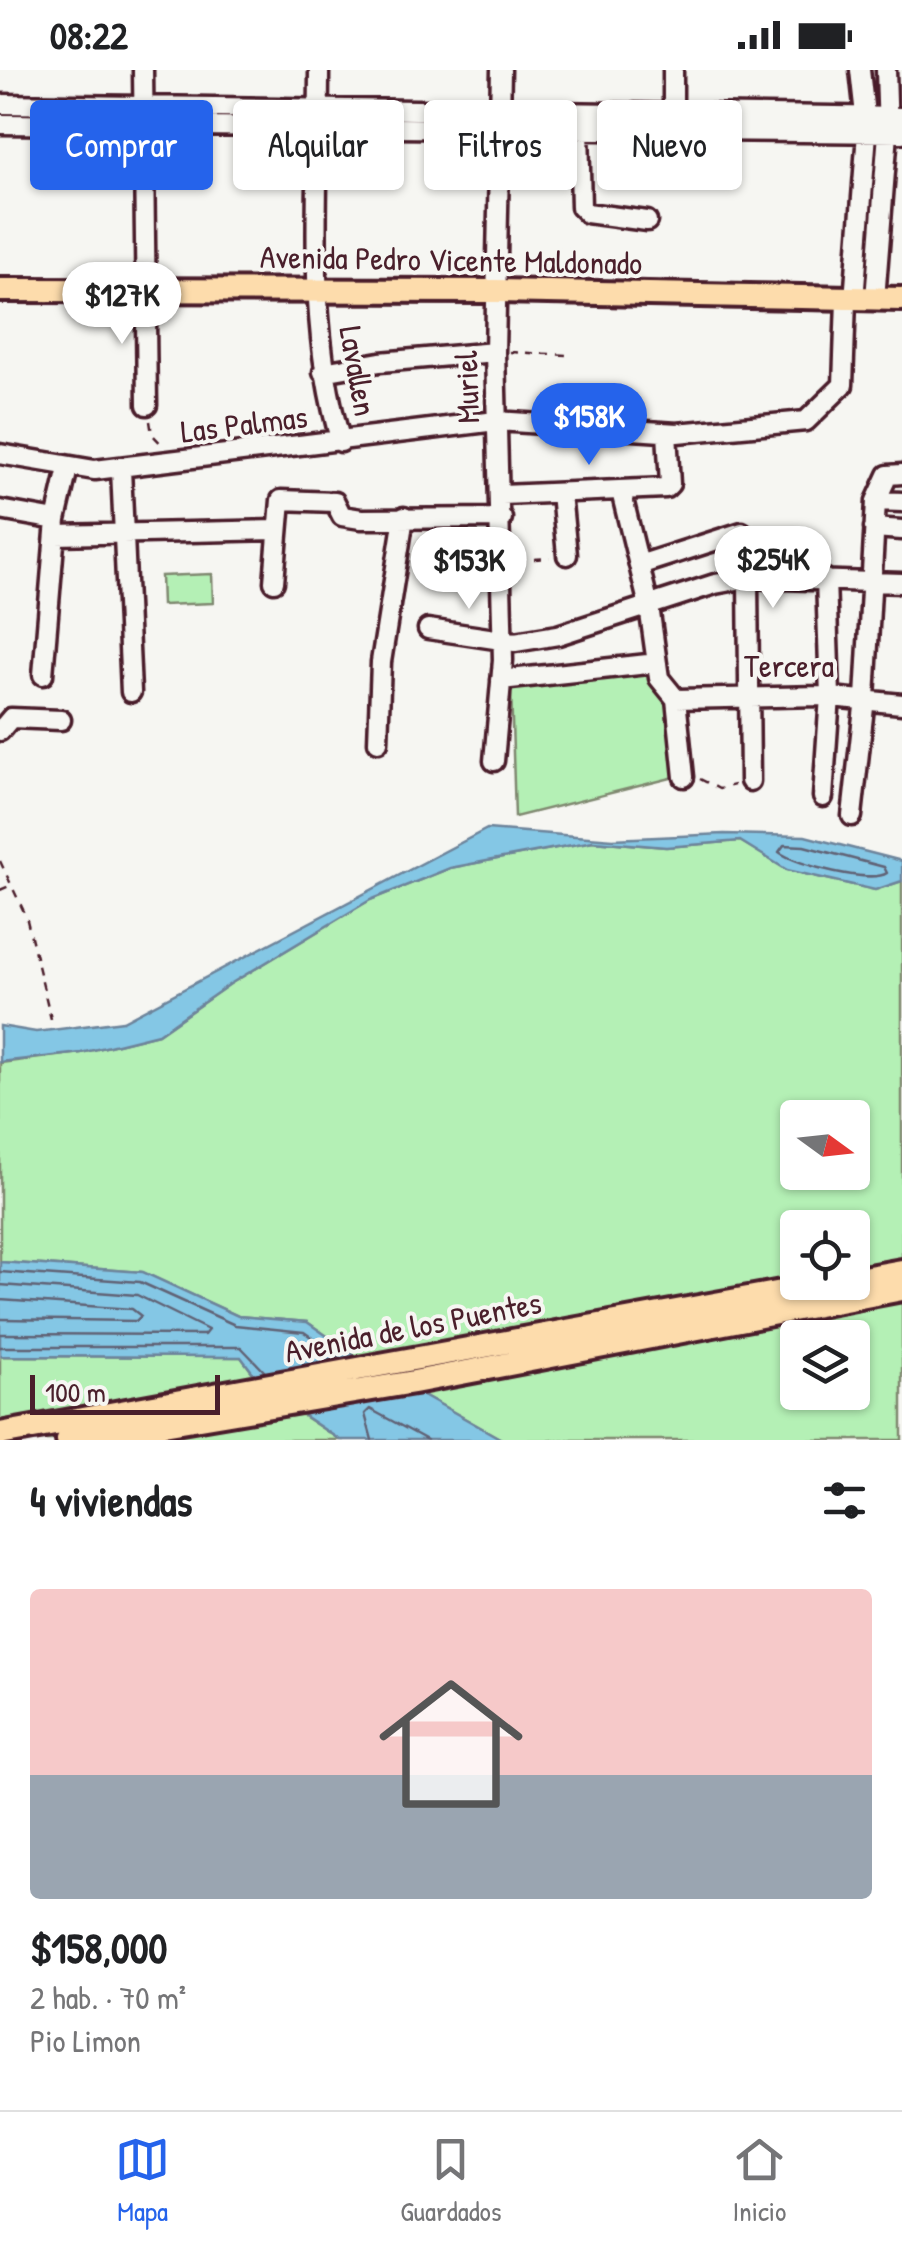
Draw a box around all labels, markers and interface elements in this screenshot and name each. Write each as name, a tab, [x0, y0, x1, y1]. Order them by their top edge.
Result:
text: 08:22	[50, 9, 128, 61]
chip: Comprar	[30, 100, 213, 190]
chip: Alquilar	[233, 100, 404, 190]
chip: Filtros	[424, 100, 577, 190]
chip: Nuevo	[597, 100, 742, 190]
street label: Avenida Pedro Vicente Maldonado	[260, 235, 642, 284]
pin: $127K	[52, 262, 192, 347]
text: $127K	[84, 273, 160, 316]
street label: Lavallen	[329, 322, 388, 419]
street label: Muriel	[444, 350, 489, 424]
pin: $158K	[519, 383, 659, 468]
street label: Las Palmas	[178, 394, 310, 453]
text: $158K	[553, 394, 625, 437]
pin: $254K	[703, 526, 843, 611]
pin: $153K	[399, 527, 539, 612]
text: $254K	[736, 537, 810, 580]
text: $153K	[433, 538, 505, 581]
street label: Tercera	[744, 644, 834, 687]
north arrow	[780, 1100, 870, 1190]
map controls	[780, 1100, 870, 1410]
button: locate	[780, 1210, 870, 1300]
street label: Avenida de los Puentes	[281, 1281, 545, 1372]
button: layers	[780, 1320, 870, 1410]
scale bar	[30, 1370, 220, 1414]
text: 100 m	[45, 1373, 106, 1411]
text: 4 viviendas	[30, 1472, 193, 1529]
icon: filters	[817, 1473, 872, 1528]
icon: home	[361, 1654, 541, 1834]
text: $158,000	[30, 1919, 167, 1976]
text: 2 hab. · 70 m²	[30, 1976, 186, 2019]
text: Pio Limon	[30, 2019, 141, 2062]
tab: Mapa	[115, 2132, 170, 2230]
tab: Guardados	[400, 2132, 502, 2230]
tab: Inicio	[732, 2132, 787, 2230]

